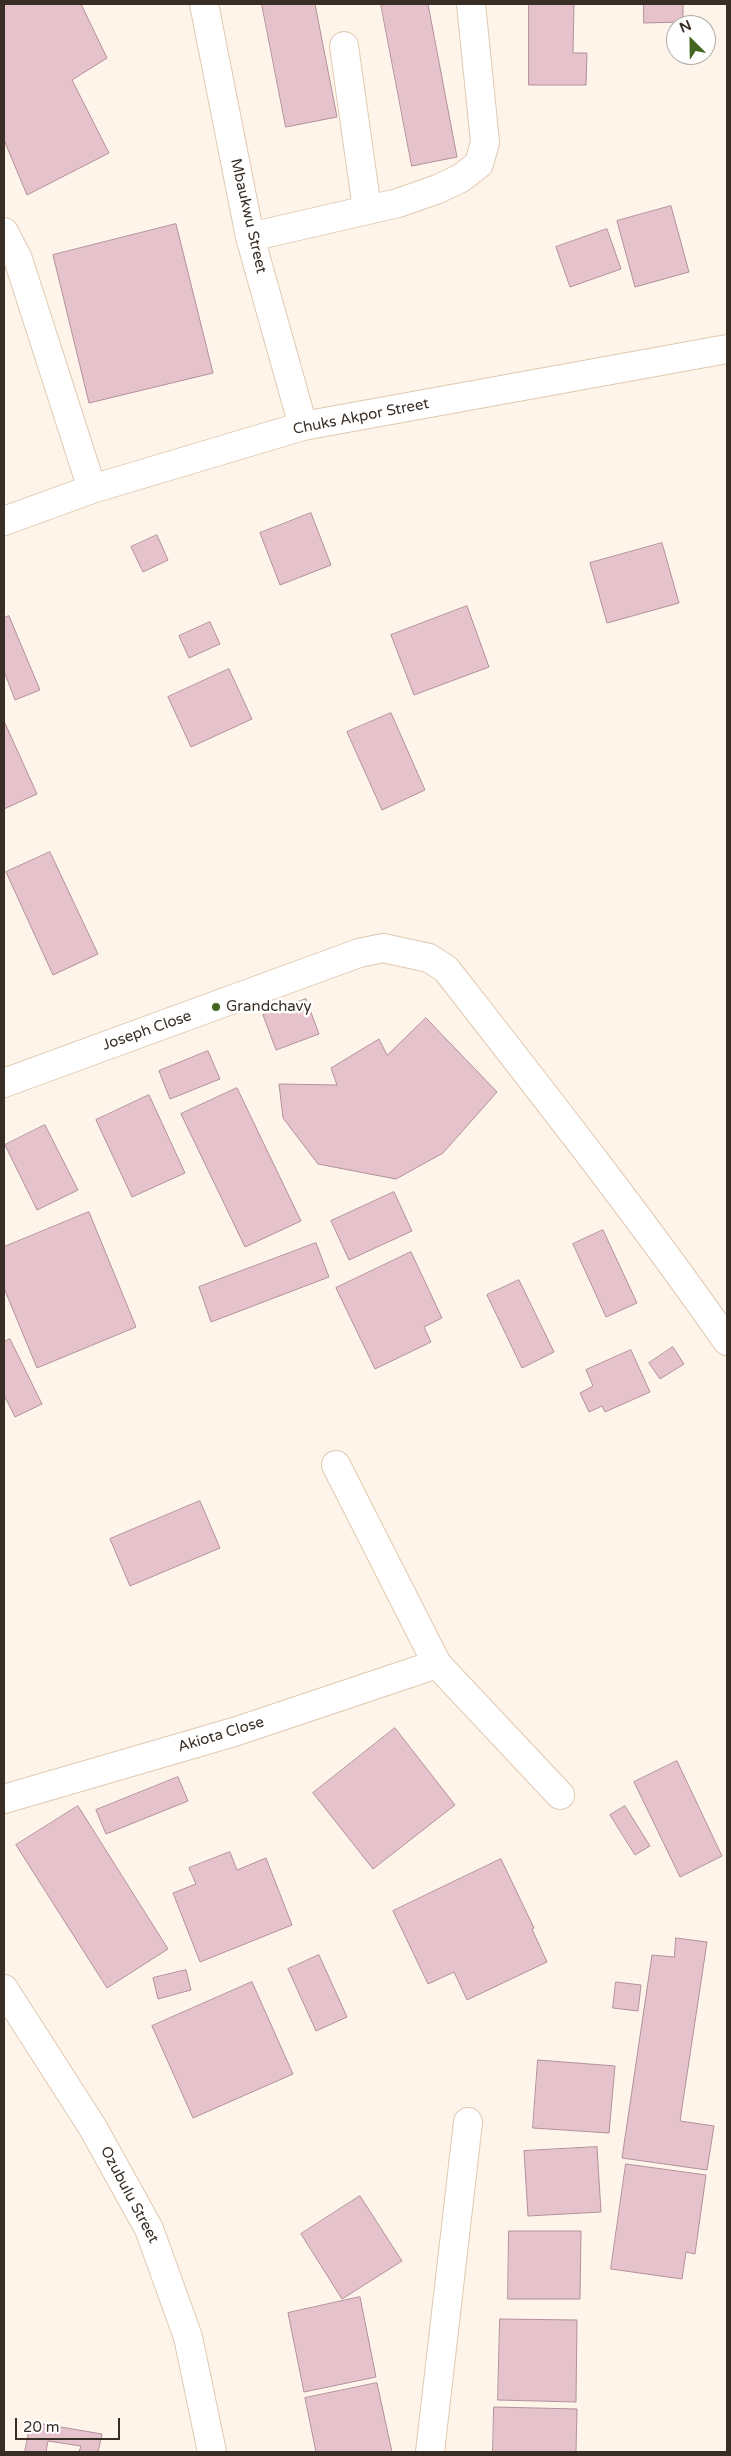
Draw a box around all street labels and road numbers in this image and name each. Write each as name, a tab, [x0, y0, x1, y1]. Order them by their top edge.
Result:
street label: Mbaukwu Street	[226, 157, 270, 275]
street label: Chuks Akpor Street	[291, 395, 431, 439]
street label: Joseph Close	[100, 1007, 194, 1055]
street label: Akiota Close	[176, 1713, 266, 1757]
street label: Ozubulu Street	[96, 2144, 162, 2246]

